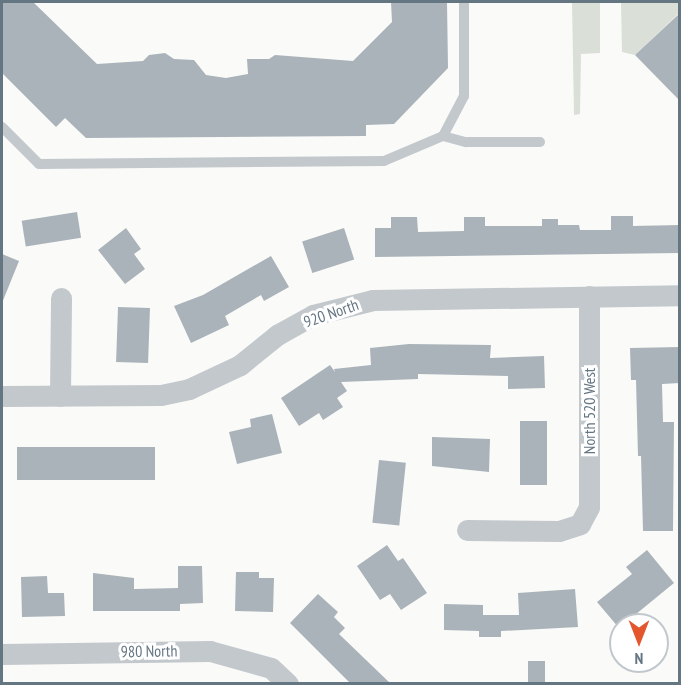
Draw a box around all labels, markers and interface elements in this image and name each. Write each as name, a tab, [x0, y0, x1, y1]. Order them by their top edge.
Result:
street label: 920 North	[301, 295, 361, 331]
street label: North 520 West	[579, 368, 599, 454]
north arrow	[609, 613, 669, 673]
street label: 980 North	[120, 641, 178, 661]
text: N	[635, 649, 643, 669]

